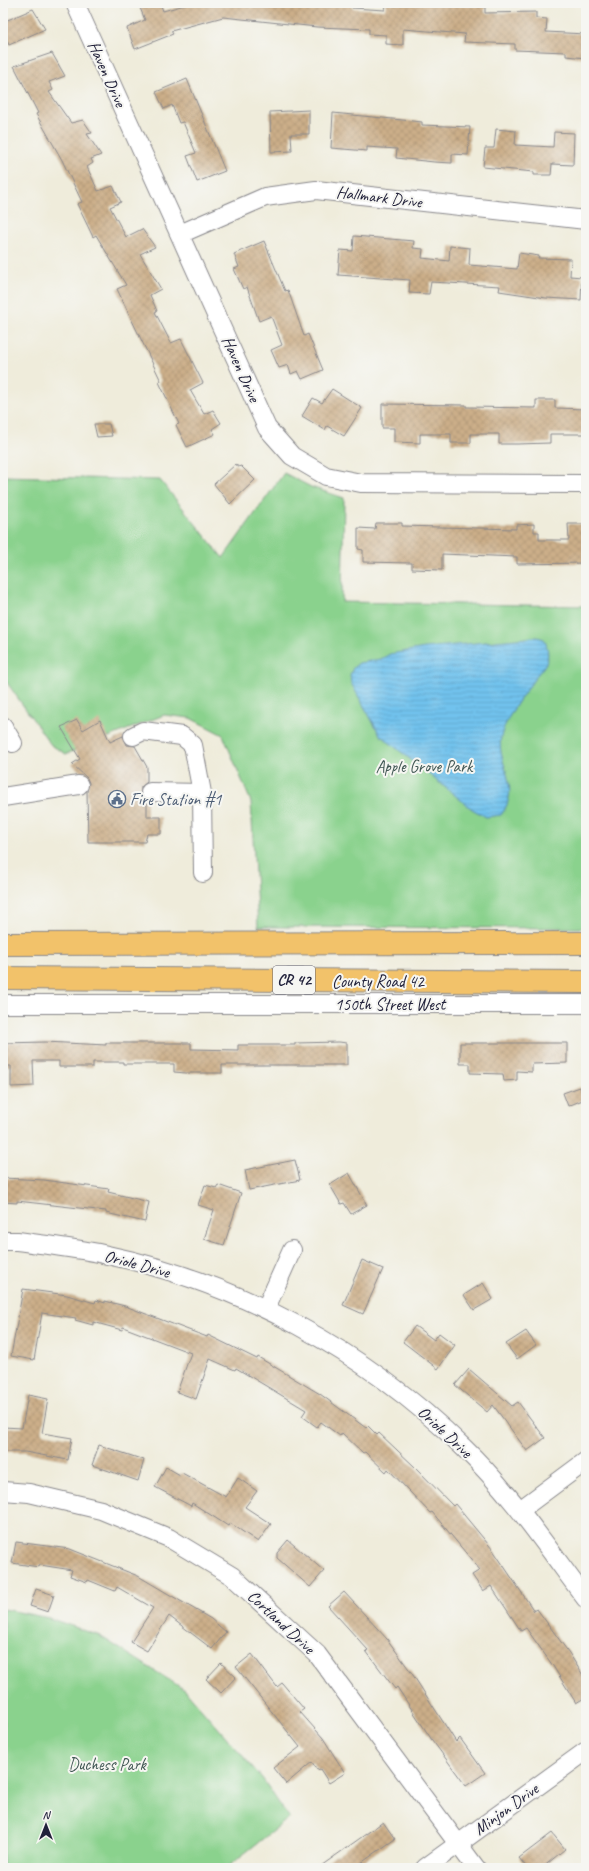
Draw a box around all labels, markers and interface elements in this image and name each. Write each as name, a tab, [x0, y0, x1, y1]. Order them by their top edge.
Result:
street label: Haven Drive	[83, 38, 131, 112]
street label: Hallmark Drive	[335, 181, 424, 213]
street label: Haven Drive	[217, 333, 265, 407]
park label: Apple Grove Park	[376, 756, 474, 777]
public building icon: Fire Station #1	[107, 789, 127, 809]
place label: Fire Station #1	[130, 789, 223, 810]
road number: CR 42	[273, 966, 315, 994]
street label: County Road 42	[332, 971, 425, 992]
street label: 150th Street West	[335, 994, 448, 1015]
street label: Oriole Drive	[102, 1245, 173, 1283]
street label: Oriole Drive	[413, 1402, 478, 1463]
street label: Cortland Drive	[243, 1586, 320, 1659]
park label: Duchess Park	[68, 1754, 148, 1775]
street label: Minjon Drive	[470, 1778, 544, 1840]
north arrow	[26, 1805, 66, 1845]
text: N	[43, 1808, 52, 1822]

